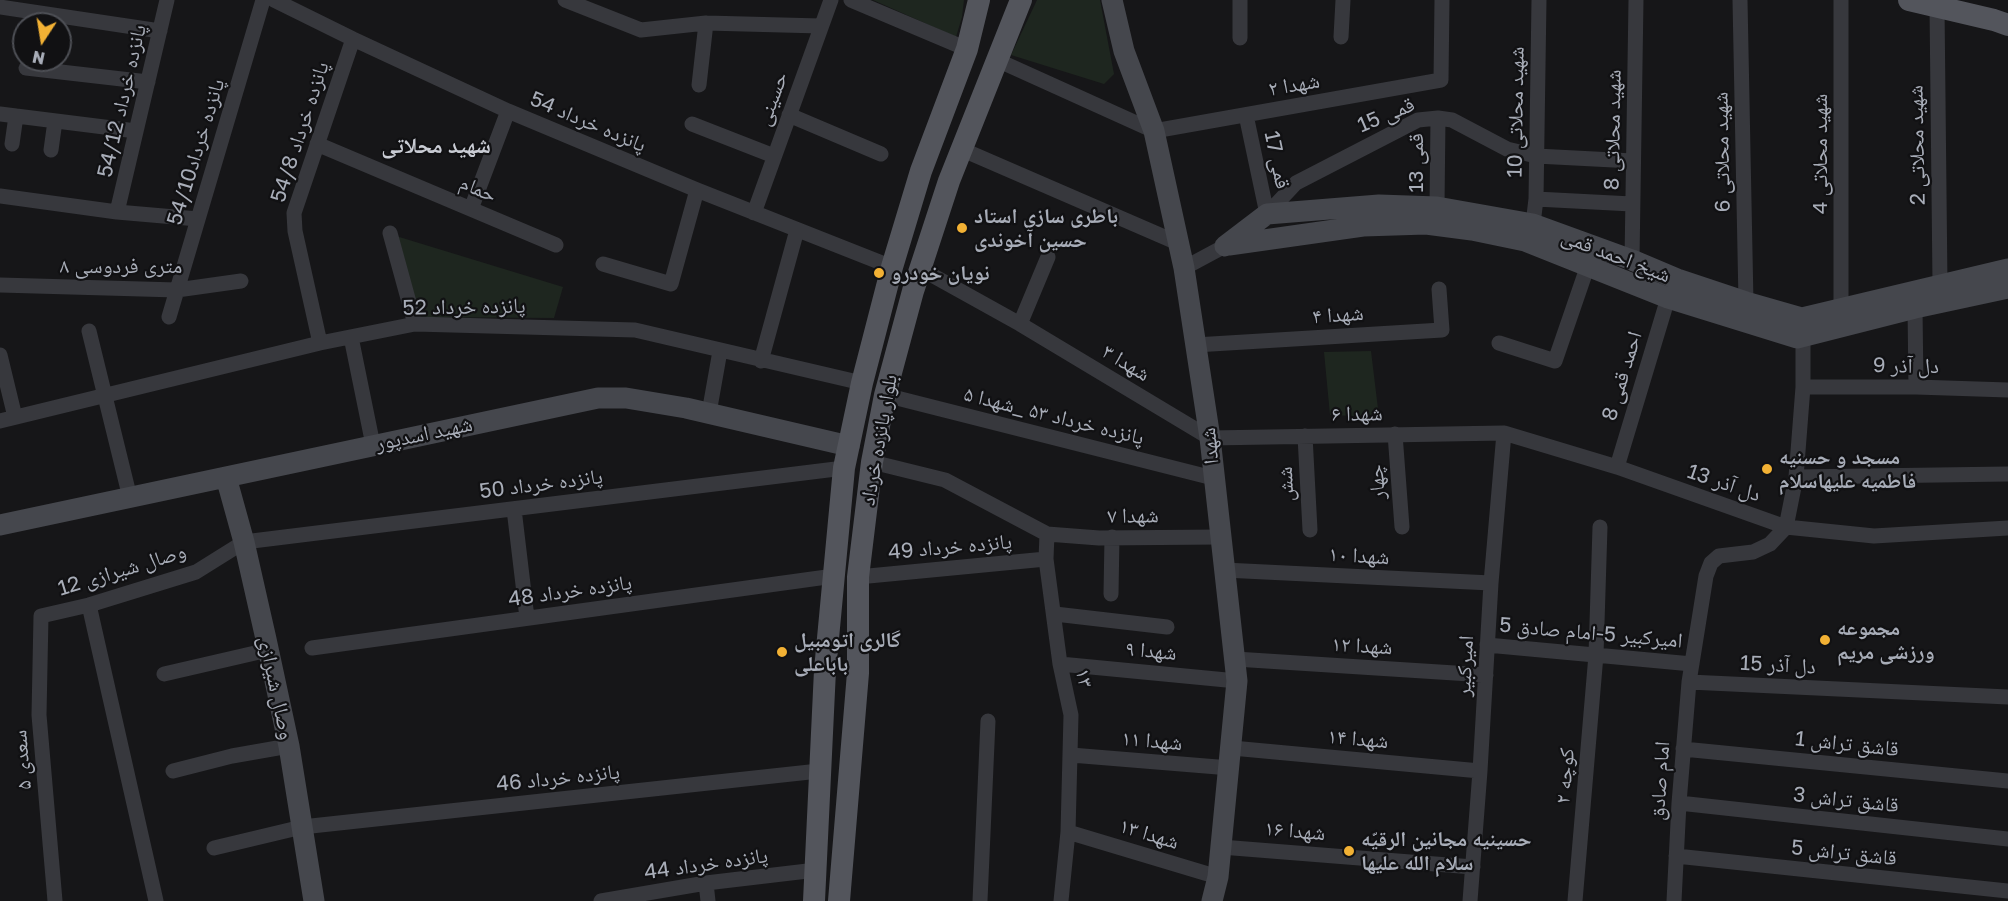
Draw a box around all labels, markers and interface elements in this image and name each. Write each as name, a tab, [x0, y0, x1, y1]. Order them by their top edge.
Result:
north arrow	[12, 12, 72, 72]
street label: پانزده خرداد 54/12	[92, 22, 152, 180]
street label: شهید محلاتی 10	[1502, 46, 1530, 178]
text: N	[31, 47, 47, 69]
street label: پانزده خرداد 54/8	[265, 58, 335, 206]
street label: شهدا ۲	[1266, 68, 1322, 102]
street label: حسینی	[751, 69, 793, 129]
street label: شهید محلاتی 8	[1599, 69, 1627, 191]
street label: پانزده خرداد54/10	[162, 76, 230, 228]
street label: شهید محلاتی 2	[1903, 85, 1931, 205]
street label: پانزده خرداد 54	[526, 86, 650, 158]
street label: قمی 15	[1354, 92, 1418, 138]
street label: شهید محلاتی 6	[1708, 92, 1736, 212]
street label: شهید محلاتی 4	[1807, 94, 1833, 214]
street label: قمی 17	[1259, 129, 1295, 191]
district label: شهید محلاتی	[381, 133, 491, 159]
street label: قمی 13	[1403, 133, 1429, 193]
street label: حمام	[456, 170, 500, 208]
place label: باطری سازی استاد حسین آخوندی	[974, 203, 1118, 253]
marker: باطری سازی استاد حسین آخوندی	[955, 221, 969, 235]
street label: شیخ احمد قمی	[1558, 224, 1674, 288]
street label: ۸ متری فردوسی	[60, 253, 182, 279]
place label: نویان خودرو	[891, 260, 990, 286]
marker: نویان خودرو	[872, 266, 886, 280]
street label: پانزده خرداد 52	[402, 293, 526, 321]
street label: شهدا ۴	[1311, 301, 1365, 329]
street label: احمد قمی 8	[1596, 328, 1648, 424]
street label: شهدا ۳	[1097, 339, 1155, 387]
street label: دل آذر 9	[1873, 353, 1939, 379]
street label: بلوار پانزده خرداد	[855, 373, 903, 507]
street label: پانزده خرداد ۵۳ _شهدا ۵	[961, 381, 1147, 451]
street label: شهدا ۶	[1331, 401, 1383, 427]
street label: شهید اسدپور	[373, 411, 475, 457]
street label: شهدا	[1196, 426, 1224, 466]
place label: مسجد و حسنیه فاطمیه علیهاسلام	[1779, 444, 1916, 494]
street label: دل آذر 13	[1684, 459, 1764, 507]
marker: مسجد و حسنیه فاطمیه علیهاسلام	[1760, 462, 1774, 476]
street label: پانزده خرداد 50	[478, 464, 604, 504]
street label: چهار	[1363, 464, 1391, 500]
street label: شش	[1272, 466, 1300, 502]
street label: شهدا ۷	[1107, 503, 1159, 529]
street label: پانزده خرداد 49	[887, 529, 1013, 565]
street label: وصال شیرازی 12	[55, 539, 189, 601]
street label: شهدا ۱۰	[1328, 542, 1390, 570]
street label: پانزده خرداد 48	[507, 570, 633, 612]
street label: امیرکبیر 5-امام صادق 5	[1498, 612, 1684, 654]
place label: مجموعه ورزشی مریم	[1837, 615, 1935, 665]
place label: گالری اتومبیل باباعلی	[794, 627, 901, 677]
street label: شهدا ۱۲	[1331, 632, 1393, 660]
marker: مجموعه ورزشی مریم	[1818, 633, 1832, 647]
street label: وصال شیرازی	[253, 634, 299, 742]
street label: امیرکبیر	[1451, 635, 1479, 697]
street label: شهدا ۹	[1124, 636, 1178, 666]
marker: گالری اتومبیل باباعلی	[775, 645, 789, 659]
street label: دل آذر 15	[1739, 650, 1817, 680]
street label: ۱۳	[1070, 666, 1098, 690]
street label: شهدا ۱۴	[1327, 724, 1389, 754]
street label: شهدا ۱۱	[1121, 726, 1183, 756]
street label: قاشق تراش 1	[1794, 726, 1900, 762]
street label: سعدی ۵	[7, 729, 37, 791]
street label: امام صادق	[1645, 740, 1675, 822]
street label: کوچه ۲	[1550, 747, 1580, 805]
street label: پانزده خرداد 46	[495, 759, 621, 797]
street label: قاشق تراش 3	[1792, 782, 1900, 818]
street label: شهدا ۱۳	[1116, 813, 1182, 855]
street label: شهدا ۱۶	[1264, 816, 1326, 846]
place label: حسینیه مجانین الرقیّه سلام الله علیها	[1361, 826, 1532, 876]
street label: قاشق تراش 5	[1790, 835, 1898, 871]
street label: پانزده خرداد 44	[643, 843, 769, 885]
marker: حسینیه مجانین الرقیّه سلام الله علیها	[1342, 844, 1356, 858]

